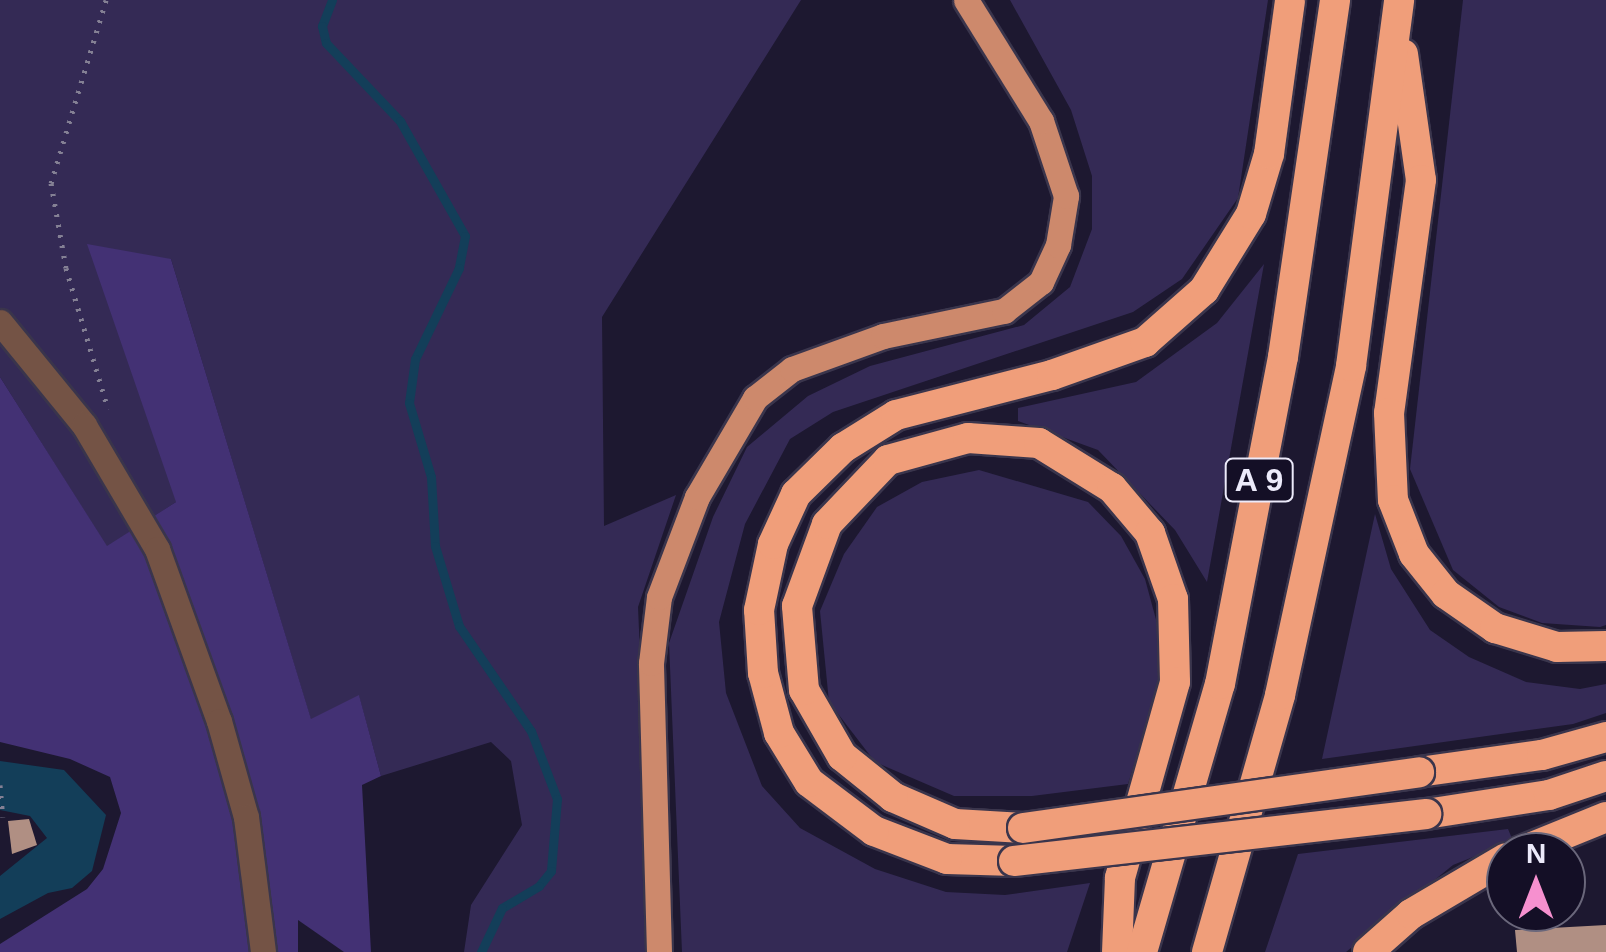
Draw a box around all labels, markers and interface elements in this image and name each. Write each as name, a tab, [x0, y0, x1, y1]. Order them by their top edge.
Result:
road number: A 9	[1224, 453, 1294, 507]
north arrow	[1486, 832, 1586, 932]
text: N	[1526, 838, 1546, 869]

